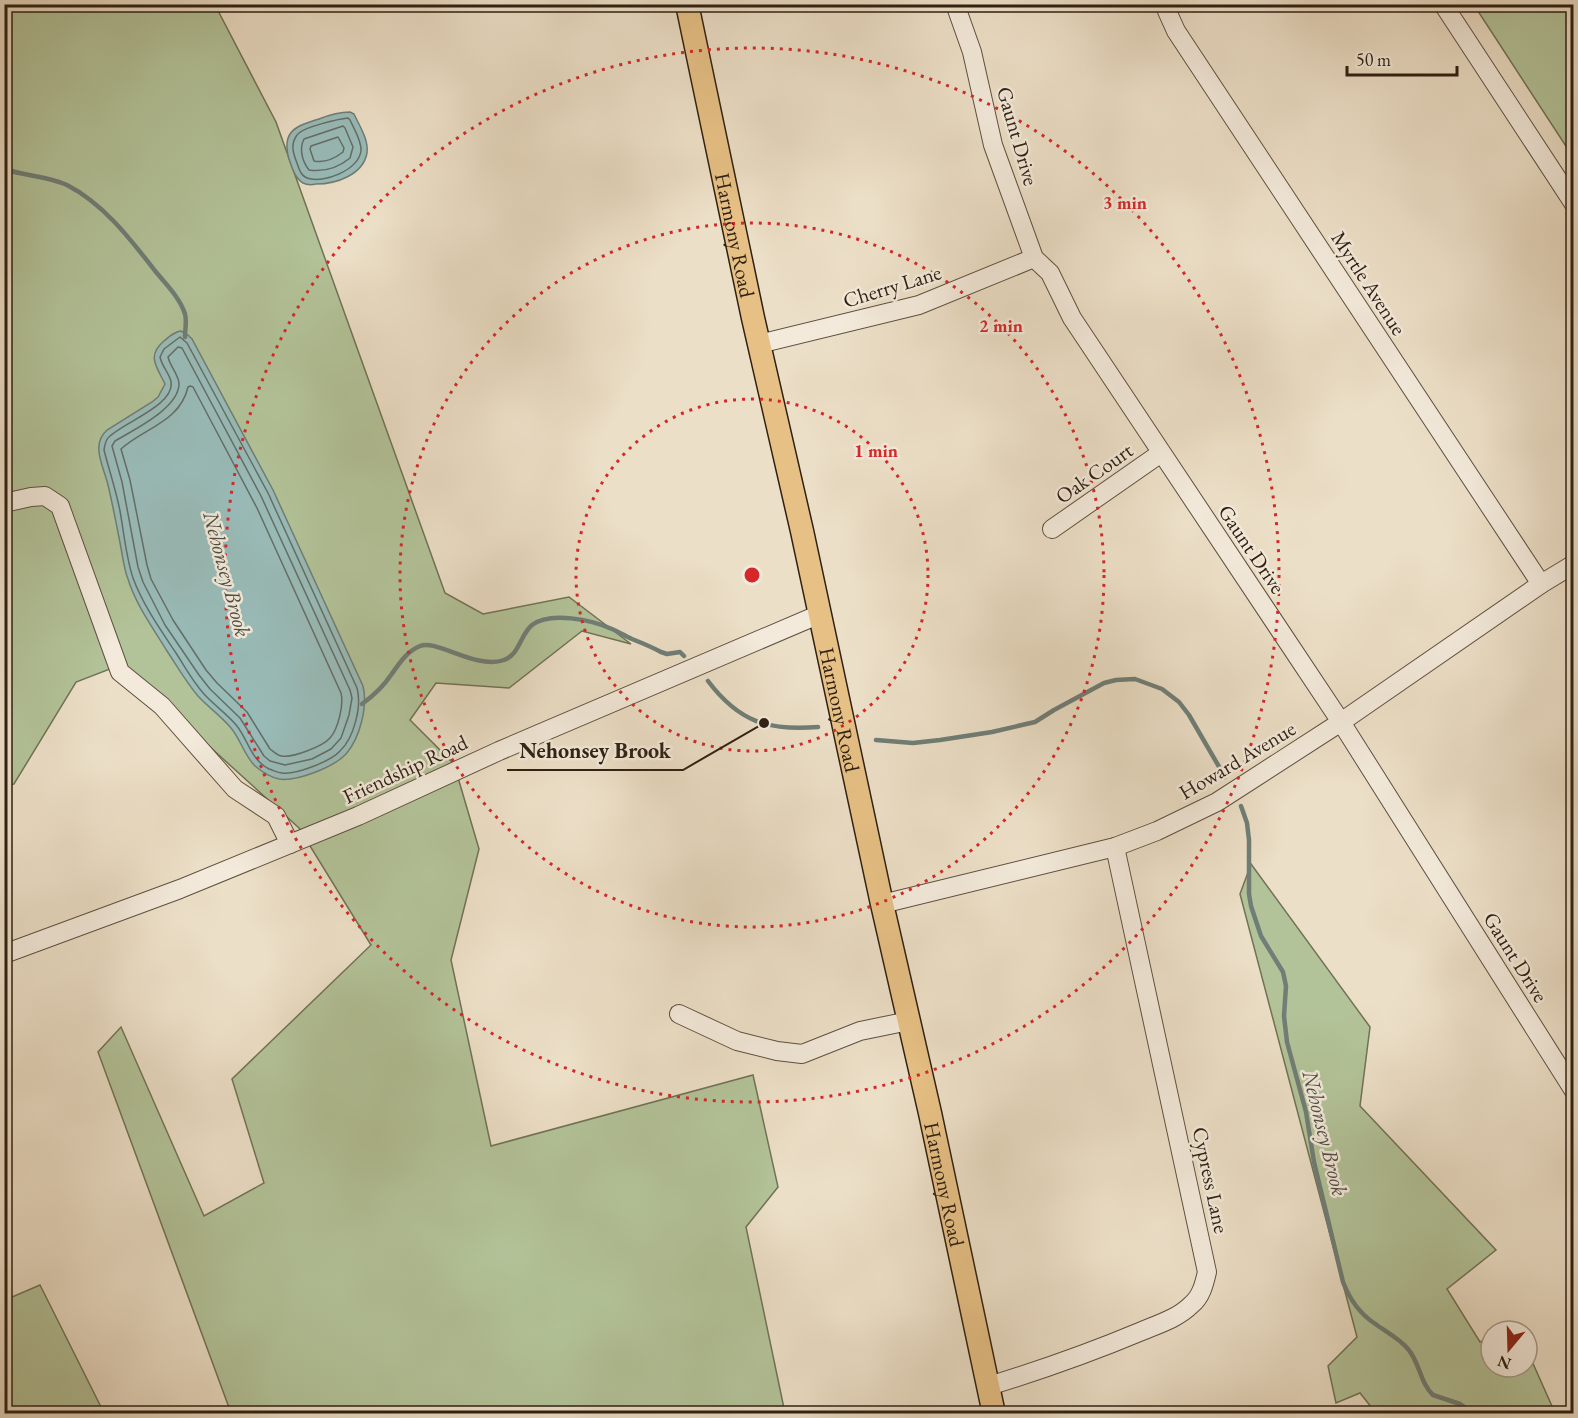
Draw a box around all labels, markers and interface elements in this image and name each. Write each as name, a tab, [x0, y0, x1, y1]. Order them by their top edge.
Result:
scale bar	[1347, 39, 1456, 77]
text: 50 m	[1356, 48, 1391, 71]
street label: Gaunt Drive	[991, 83, 1045, 189]
street label: Harmony Road	[709, 170, 762, 300]
text: 3 min	[1103, 191, 1147, 214]
street label: Myrtle Avenue	[1325, 226, 1413, 340]
street label: Cherry Lane	[840, 258, 944, 314]
text: 2 min	[979, 314, 1023, 337]
street label: Oak Court	[1050, 436, 1138, 509]
text: 1 min	[854, 439, 898, 462]
street label: Gaunt Drive	[1212, 499, 1292, 599]
water label: Nehonsey Brook	[196, 507, 258, 640]
centre of rings	[742, 565, 762, 585]
street label: Harmony Road	[814, 645, 867, 775]
street label: Howard Avenue	[1174, 715, 1300, 805]
street label: Friendship Road	[338, 728, 472, 810]
callout: Nehonsey Brook	[507, 730, 683, 770]
text: Nehonsey Brook	[519, 736, 672, 765]
street label: Gaunt Drive	[1478, 907, 1554, 1007]
water label: Nehonsey Brook	[1295, 1066, 1355, 1199]
street label: Harmony Road	[919, 1119, 972, 1249]
street label: Cypress Lane	[1187, 1124, 1235, 1236]
north arrow	[1479, 1319, 1539, 1379]
text: N	[1495, 1351, 1514, 1375]

